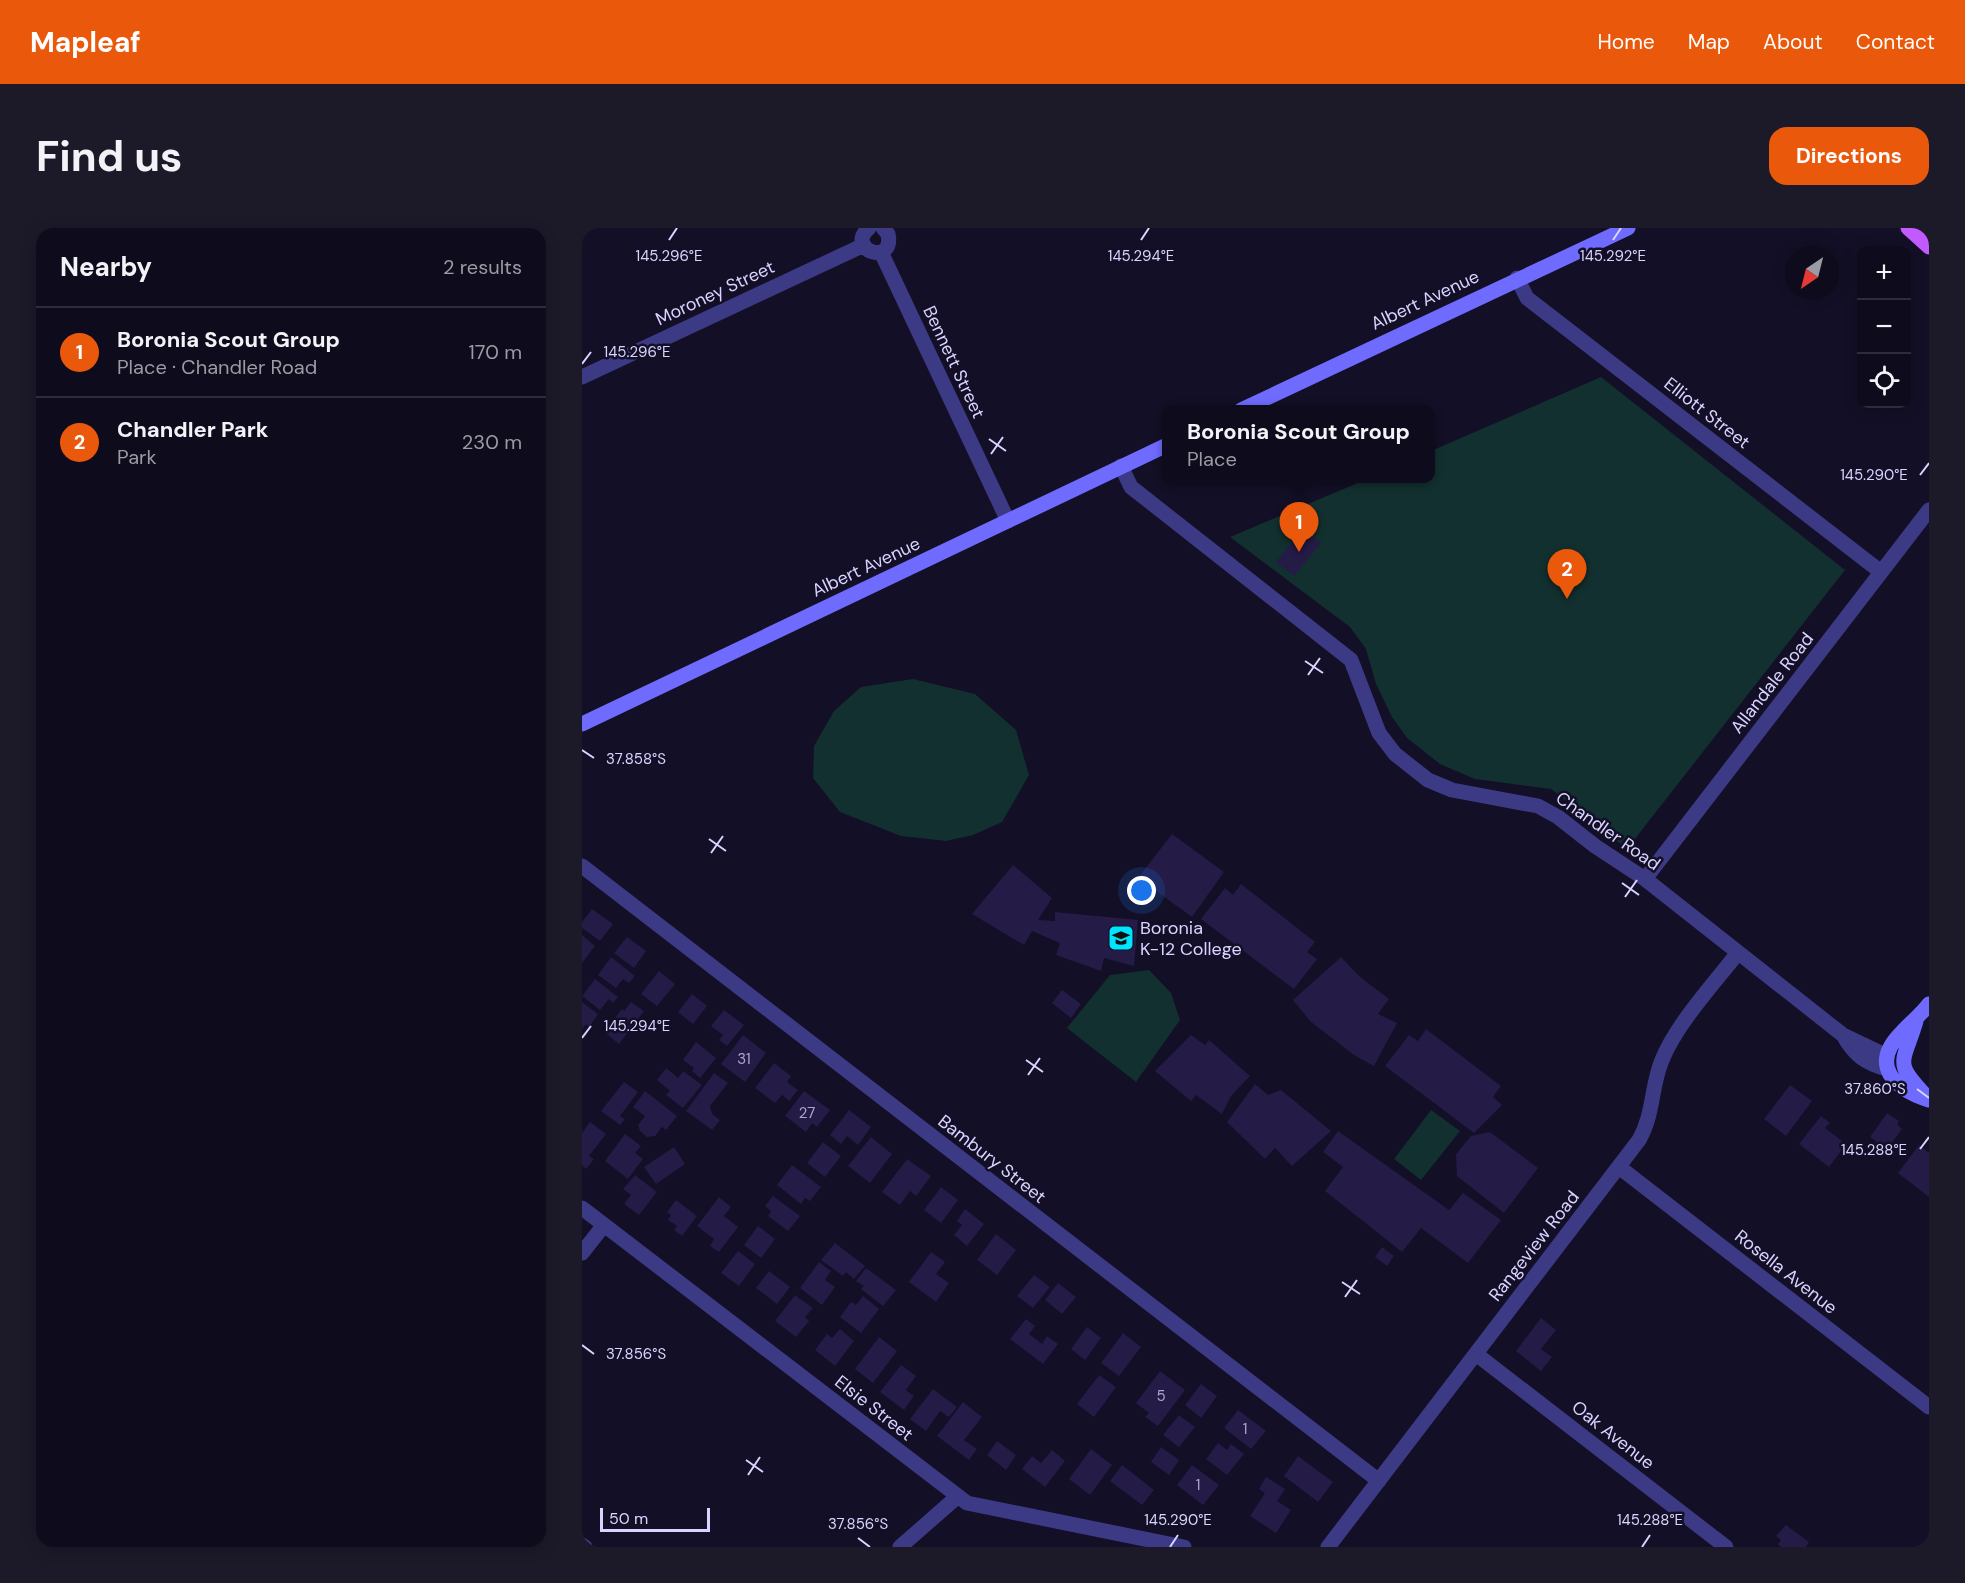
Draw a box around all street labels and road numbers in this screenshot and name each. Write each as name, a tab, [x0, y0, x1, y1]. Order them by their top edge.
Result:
street label: Moroney Street	[652, 255, 778, 331]
street label: Albert Avenue	[1367, 264, 1483, 336]
street label: Bennett Street	[917, 302, 991, 422]
street label: Elliott Street	[1659, 372, 1755, 454]
street label: Albert Avenue	[808, 531, 924, 603]
street label: Allandale Road	[1725, 627, 1819, 739]
street label: Chandler Road	[1551, 786, 1665, 876]
street label: Bambury Street	[933, 1109, 1051, 1209]
street label: Rangeview Road	[1483, 1186, 1585, 1306]
street label: Rosella Avenue	[1730, 1224, 1842, 1320]
street label: Elsie Street	[830, 1370, 918, 1446]
street label: Oak Avenue	[1567, 1395, 1659, 1475]

